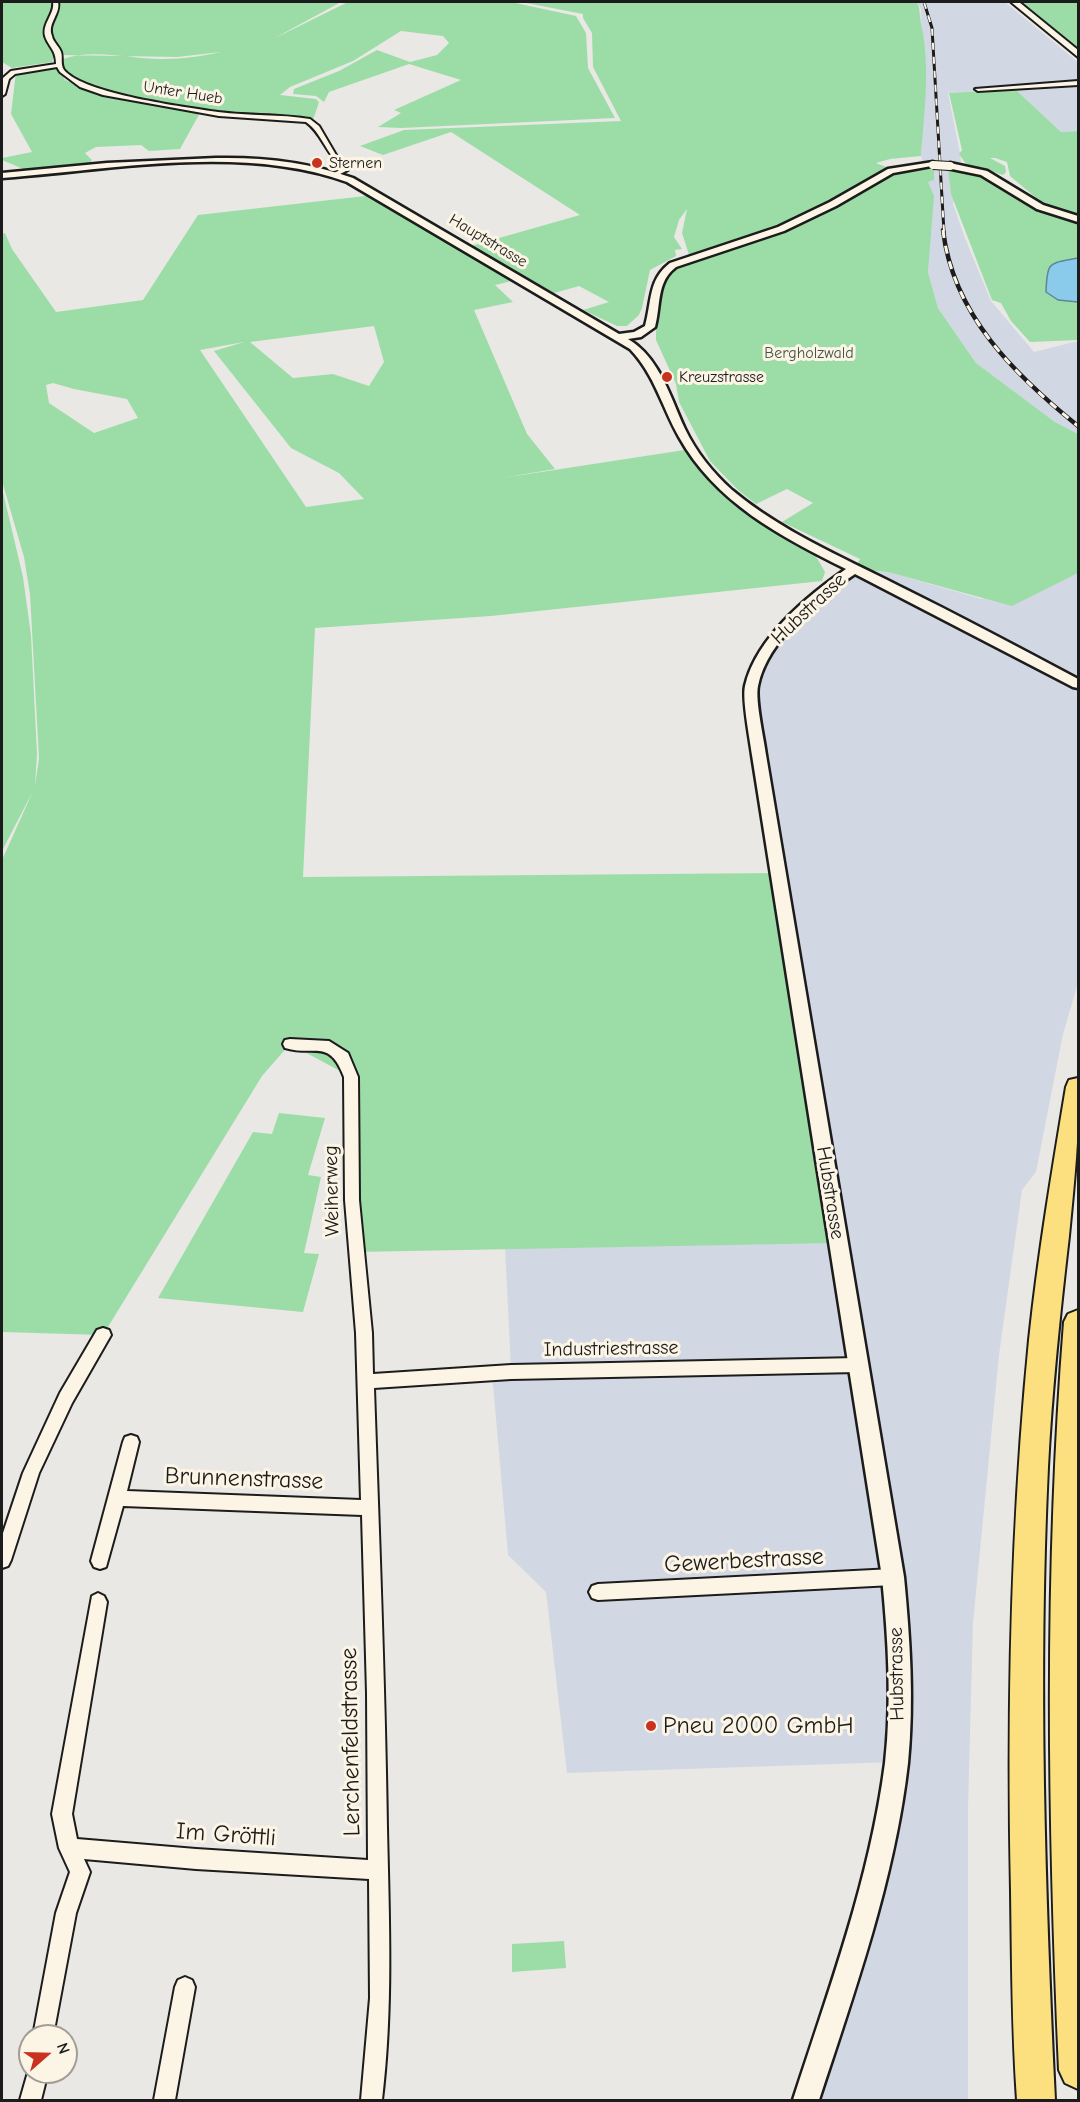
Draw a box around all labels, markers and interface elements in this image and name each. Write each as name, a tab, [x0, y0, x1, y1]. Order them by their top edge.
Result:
street label: Unter Hueb	[142, 77, 224, 109]
place label: Sternen	[329, 153, 382, 173]
marker: Sternen	[310, 156, 324, 170]
street label: Hauptstrasse	[445, 210, 531, 272]
park label: Bergholzwald	[764, 343, 854, 363]
place label: Kreuzstrasse	[679, 367, 764, 387]
marker: Kreuzstrasse	[660, 370, 674, 384]
street label: Hubstrasse	[767, 568, 851, 650]
street label: Weiherweg	[319, 1145, 345, 1237]
street label: Hubstrasse	[811, 1145, 849, 1241]
street label: Industriestrasse	[543, 1336, 679, 1362]
street label: Brunnenstrasse	[164, 1462, 324, 1496]
street label: Gewerbestrasse	[663, 1542, 825, 1580]
street label: Hubstrasse	[884, 1627, 910, 1721]
street label: Lerchenfeldstrasse	[335, 1647, 367, 1837]
place label: Pneu 2000 GmbH	[663, 1712, 854, 1740]
marker: Pneu 2000 GmbH	[644, 1719, 658, 1733]
street label: Im Gröttli	[175, 1817, 277, 1853]
north arrow	[18, 2024, 78, 2084]
text: N	[53, 2041, 73, 2057]

